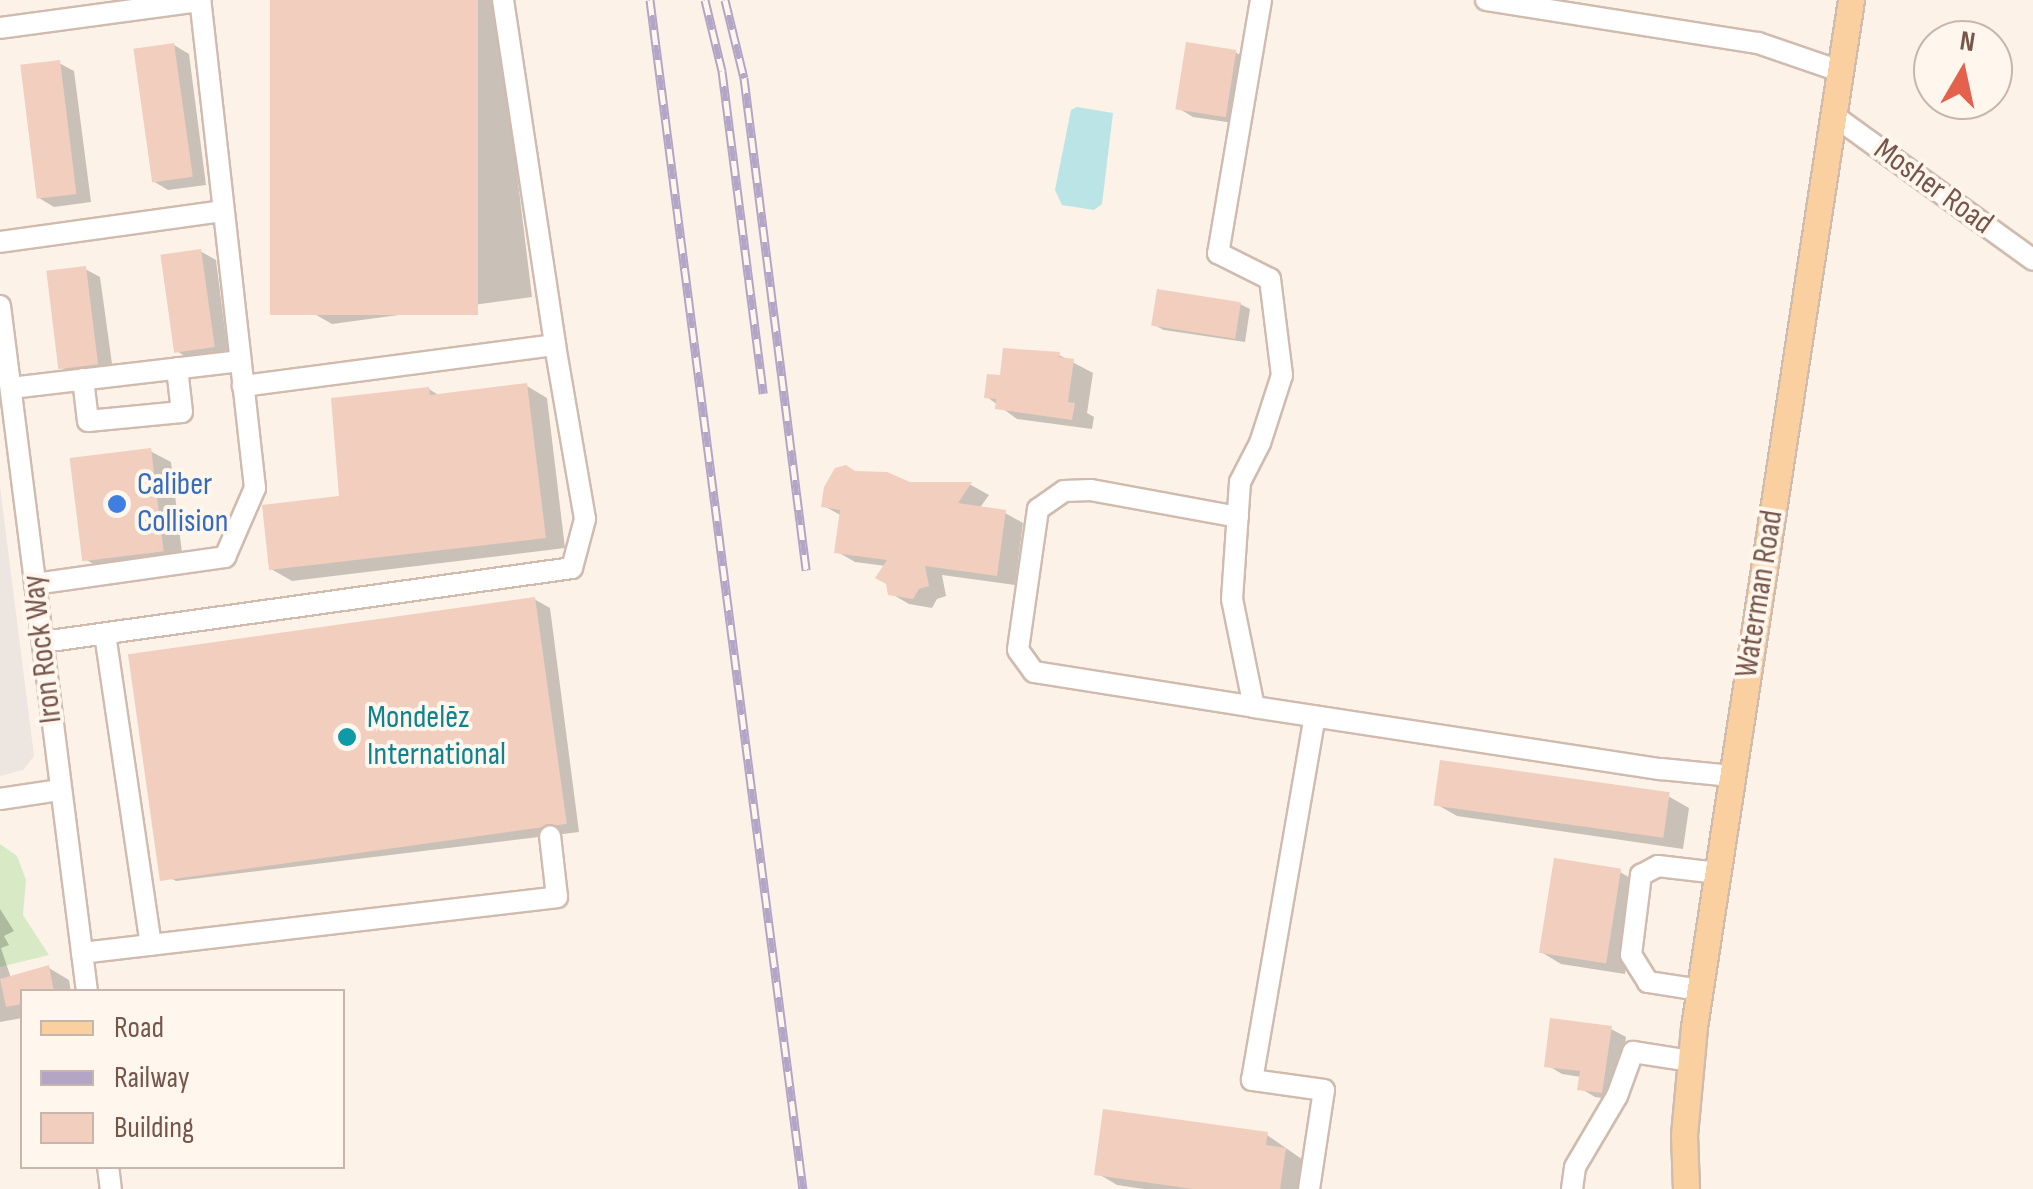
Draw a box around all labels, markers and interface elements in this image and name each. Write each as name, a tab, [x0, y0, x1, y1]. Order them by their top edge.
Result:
north arrow	[1913, 20, 2013, 120]
text: N	[1957, 24, 1977, 59]
street label: Mosher Road	[1866, 131, 2000, 243]
place label: Caliber Collision	[137, 467, 228, 542]
marker: Caliber Collision	[106, 493, 128, 515]
street label: Waterman Road	[1728, 508, 1792, 680]
street label: Iron Rock Way	[15, 573, 71, 725]
place label: Mondelēz International	[367, 700, 506, 775]
marker: Mondelēz International	[336, 726, 358, 748]
legend	[20, 989, 345, 1169]
text: Road	[114, 1010, 164, 1046]
text: Railway	[114, 1060, 190, 1096]
text: Building	[114, 1110, 194, 1146]

